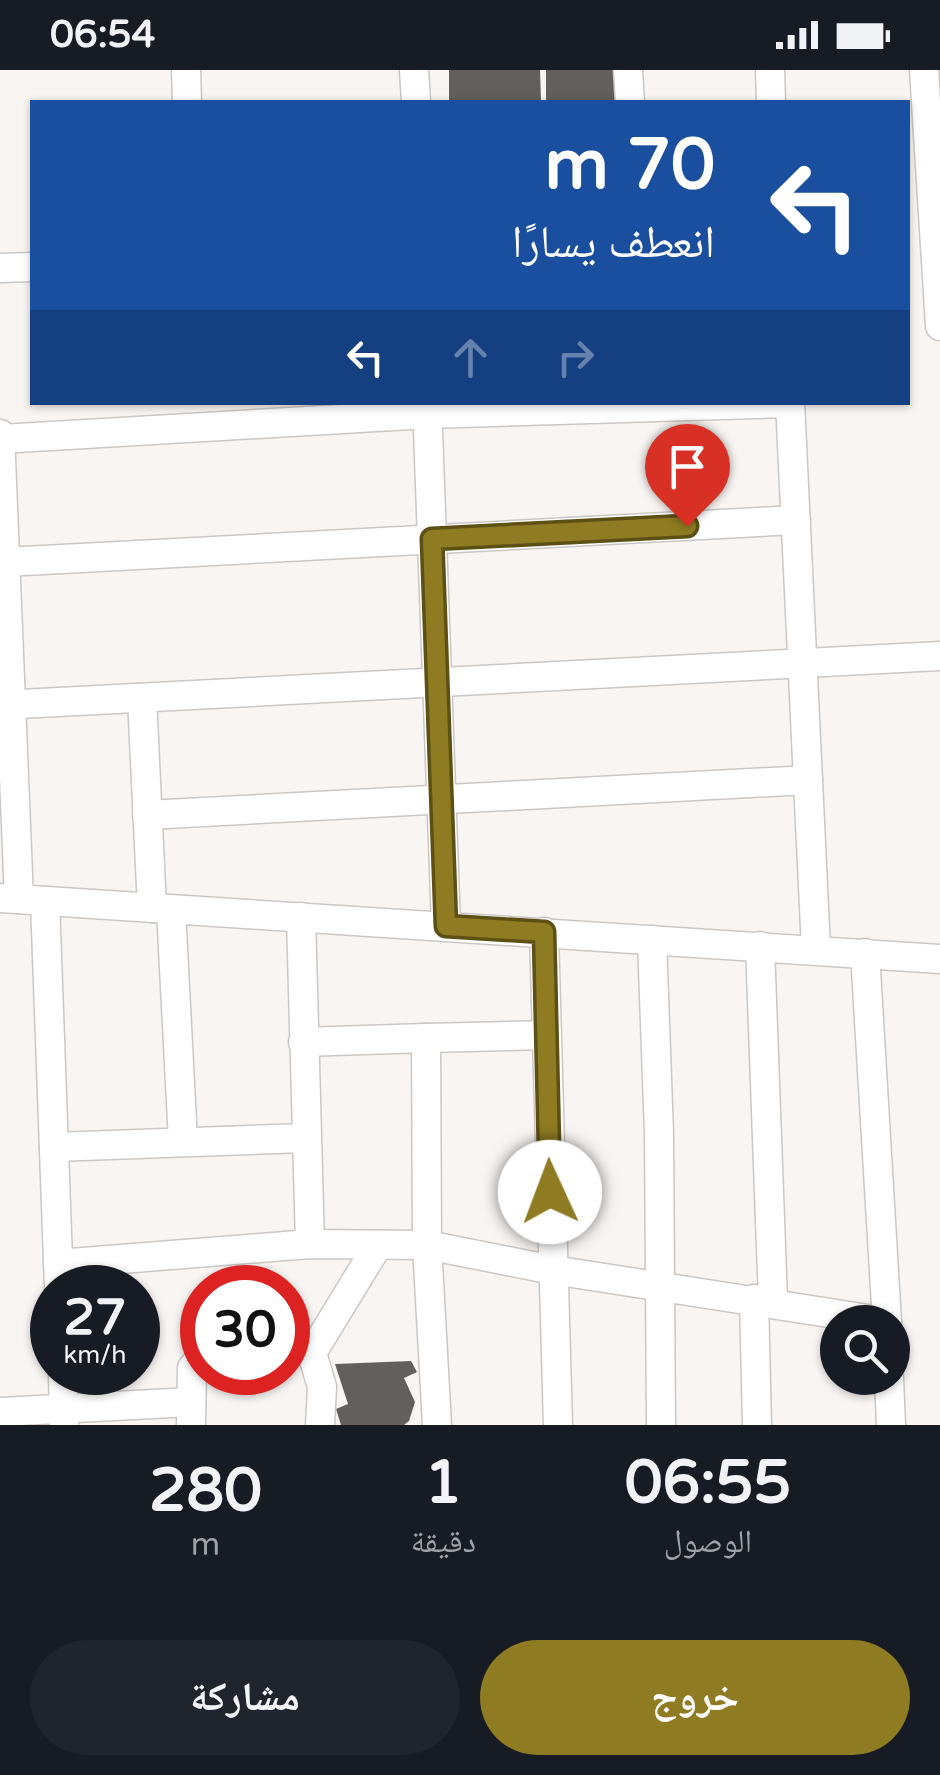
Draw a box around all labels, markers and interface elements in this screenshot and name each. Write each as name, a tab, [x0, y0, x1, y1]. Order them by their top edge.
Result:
text: 06:54	[50, 12, 155, 58]
text: 70 m	[545, 124, 715, 208]
icon: left	[750, 140, 880, 270]
text: انعطف يسارًا	[512, 216, 715, 270]
icon: left	[338, 330, 393, 385]
icon: ahead	[443, 330, 498, 385]
icon: right	[548, 330, 603, 385]
pin	[645, 424, 730, 527]
icon: arrive	[660, 439, 715, 494]
position arrow	[498, 1140, 602, 1244]
speed limit sign: 30	[180, 1265, 310, 1395]
text: 27	[64, 1288, 126, 1348]
map controls	[820, 1305, 910, 1395]
button: search	[820, 1305, 910, 1395]
text: km/h	[64, 1340, 126, 1370]
text: 1	[425, 1447, 462, 1519]
text: 06:55	[625, 1447, 791, 1519]
text: 280	[149, 1455, 262, 1527]
text: دقيقة	[411, 1523, 476, 1561]
text: الوصول	[664, 1523, 752, 1561]
text: m	[191, 1526, 220, 1564]
button: مشاركة	[30, 1640, 460, 1755]
button: خروج	[480, 1640, 910, 1755]

